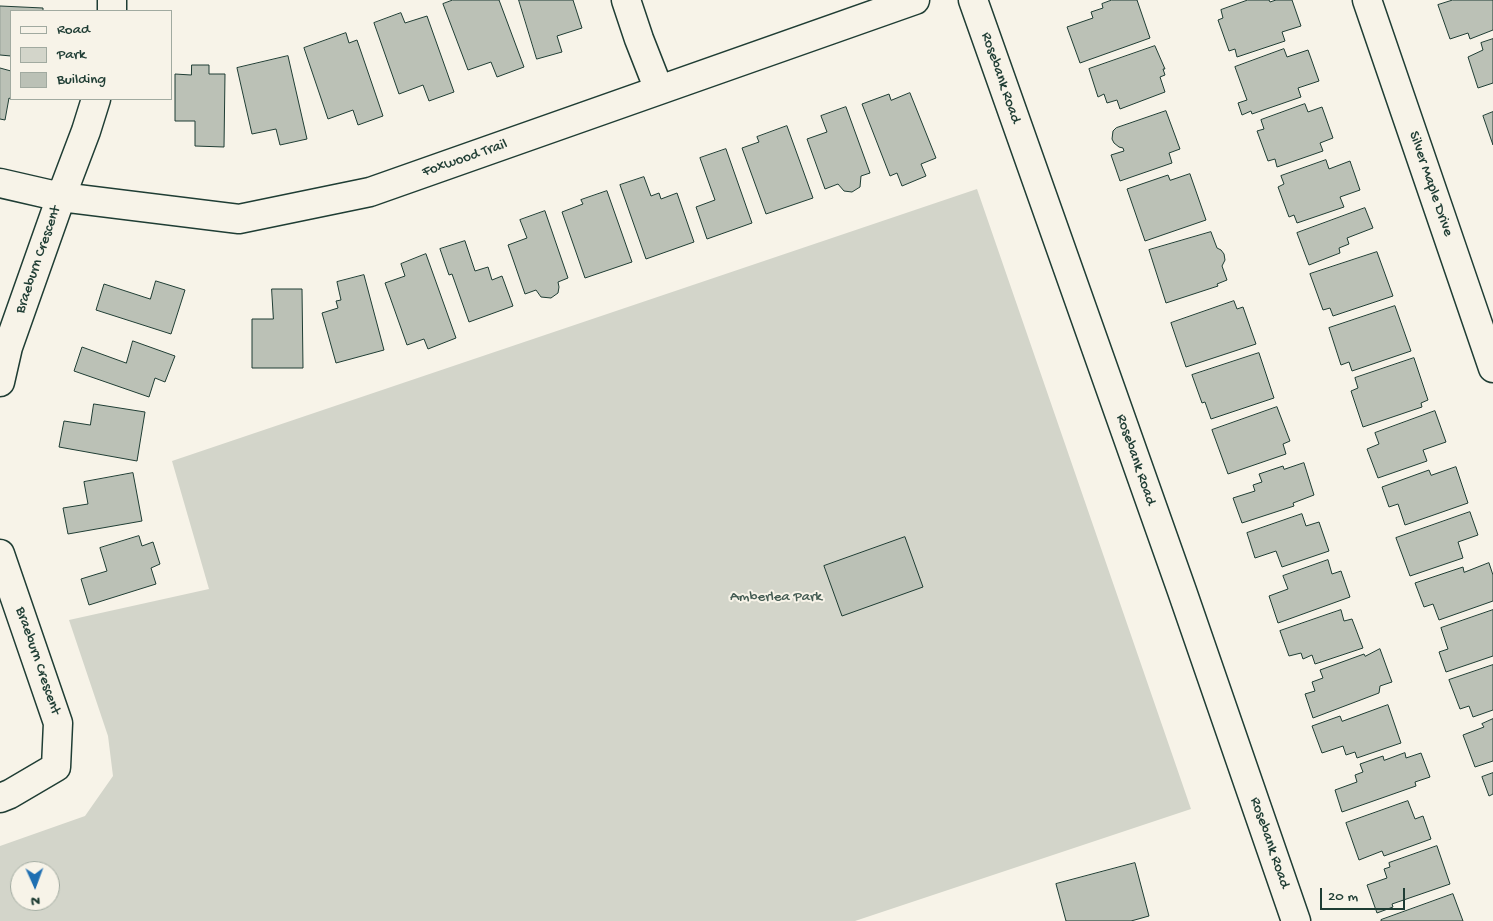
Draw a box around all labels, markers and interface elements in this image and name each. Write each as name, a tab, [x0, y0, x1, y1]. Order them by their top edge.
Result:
legend	[10, 10, 172, 100]
text: Road	[57, 21, 90, 39]
street label: Rosebank Road	[976, 30, 1024, 126]
text: Park	[57, 46, 86, 64]
text: Building	[57, 71, 106, 89]
street label: Silver Maple Drive	[1404, 129, 1456, 239]
street label: Foxwood Trail	[420, 136, 510, 182]
street label: Braeburn Crescent	[12, 204, 66, 316]
street label: Rosebank Road	[1111, 412, 1159, 508]
park label: Amberlea Park	[730, 589, 822, 607]
street label: Braeburn Crescent	[10, 605, 64, 717]
street label: Rosebank Road	[1245, 795, 1293, 891]
north arrow	[10, 861, 60, 911]
scale bar	[1323, 878, 1408, 910]
text: 20 m	[1328, 888, 1358, 906]
text: N	[31, 892, 40, 909]

